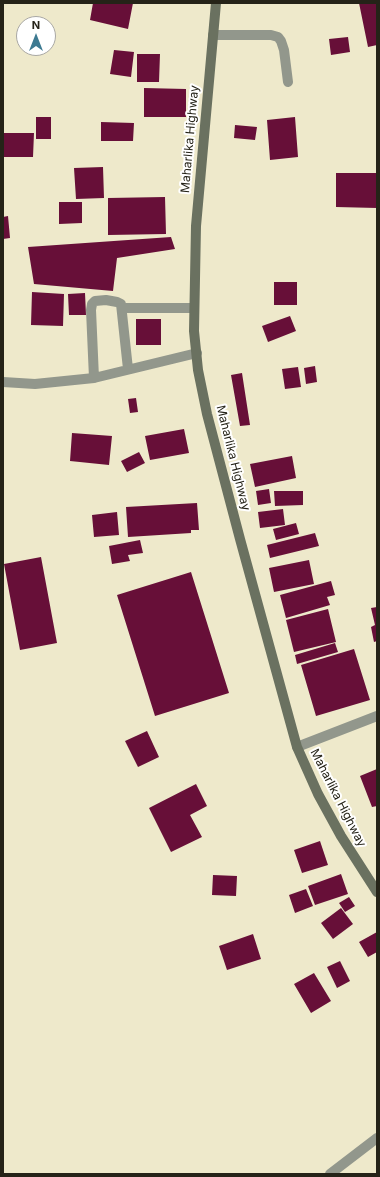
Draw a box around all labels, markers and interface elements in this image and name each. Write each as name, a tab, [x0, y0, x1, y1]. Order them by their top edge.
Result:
north arrow	[16, 16, 56, 56]
text: N	[32, 18, 40, 32]
street label: Maharlika Highway	[178, 85, 202, 193]
street label: Maharlika Highway	[213, 404, 253, 512]
street label: Maharlika Highway	[307, 747, 369, 849]

